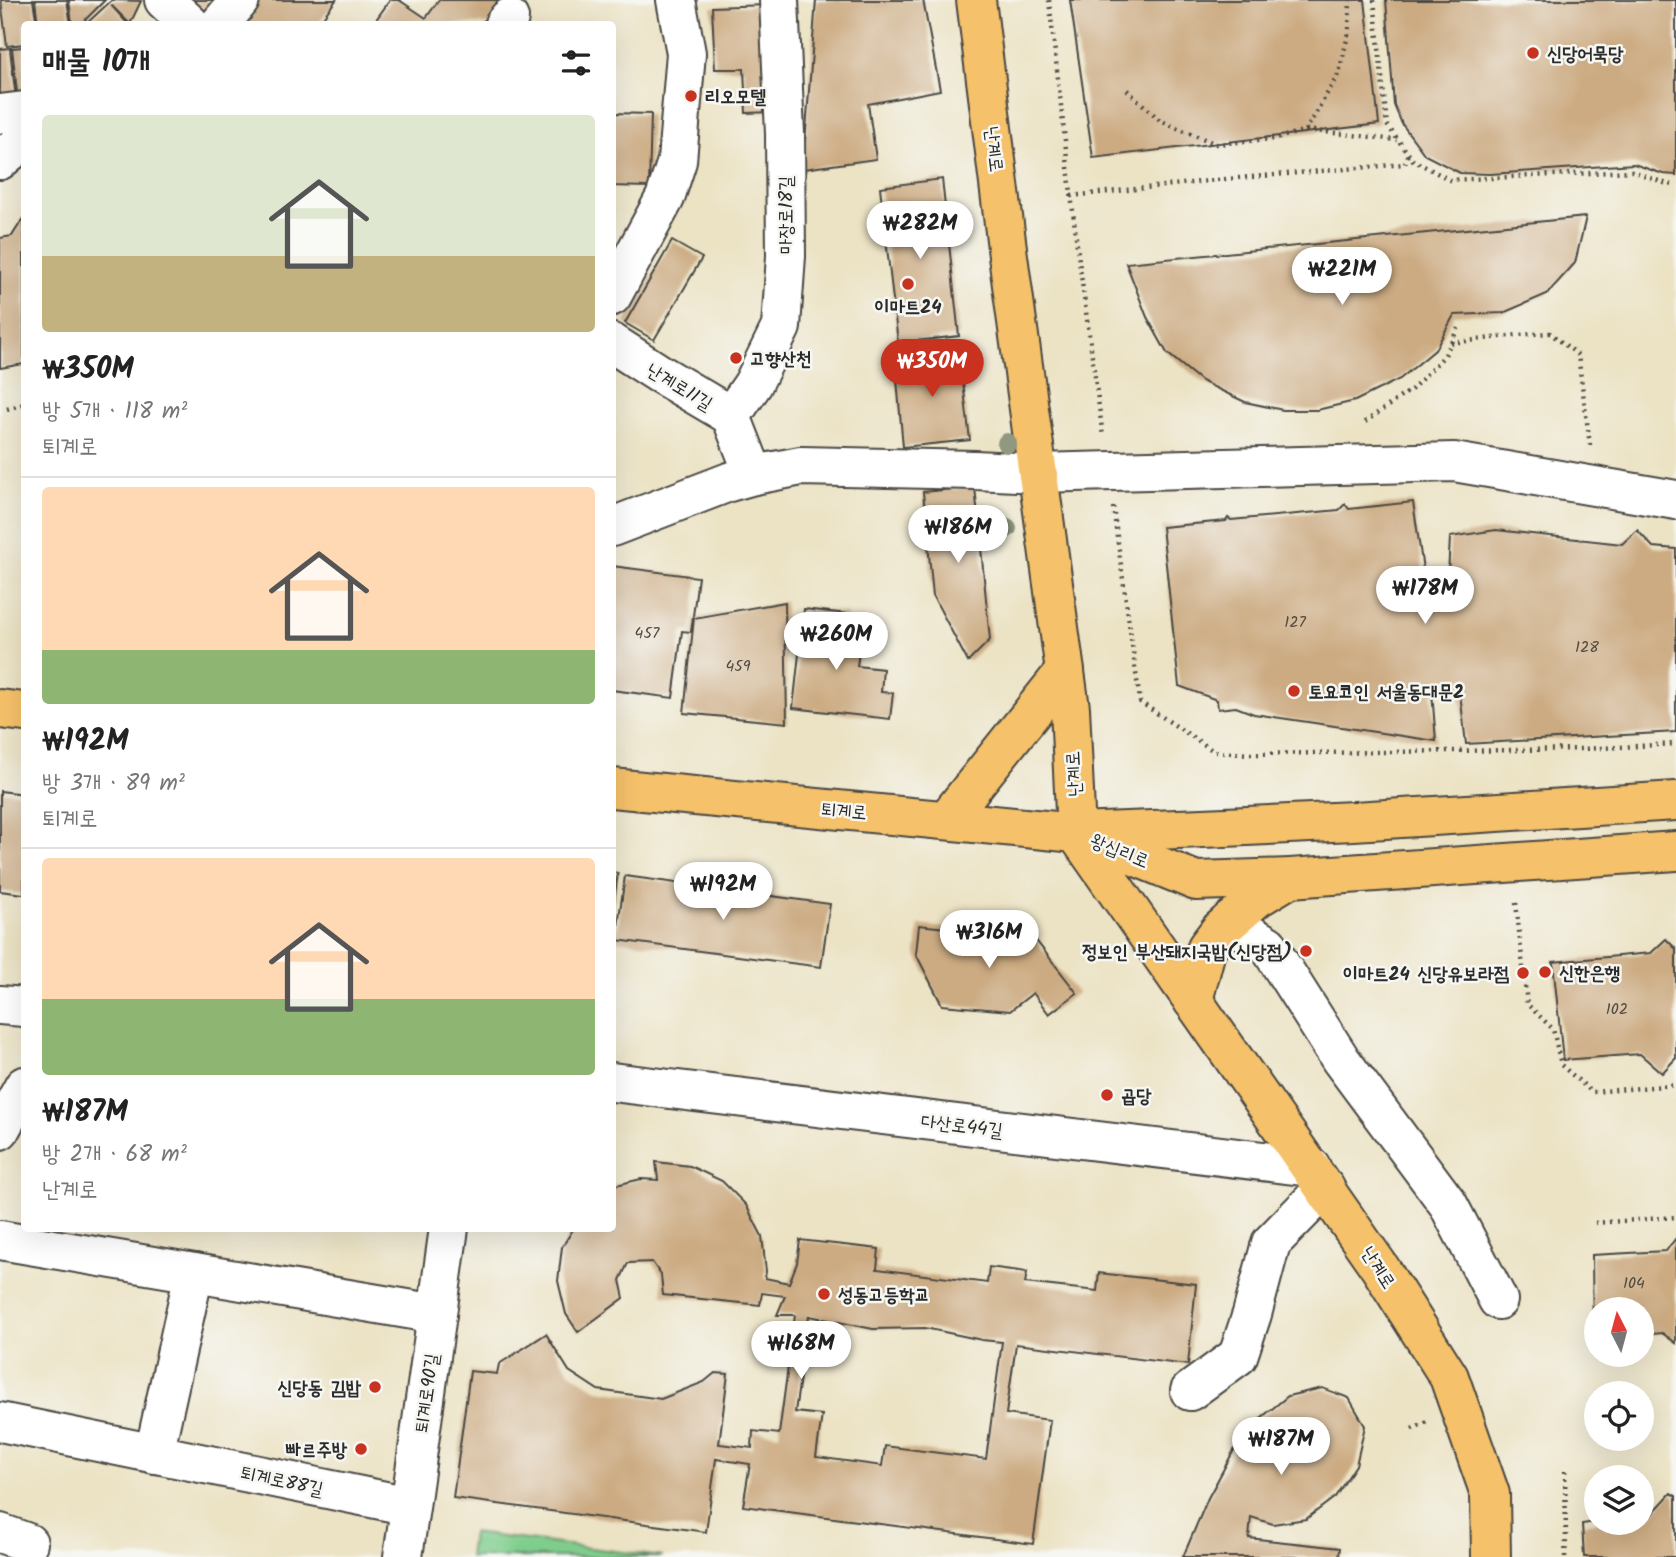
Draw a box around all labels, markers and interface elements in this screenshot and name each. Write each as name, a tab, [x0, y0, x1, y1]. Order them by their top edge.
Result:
text: 매물 10개	[42, 39, 150, 87]
place label: 신당어묵당	[1547, 40, 1624, 70]
icon: filters	[557, 44, 595, 82]
marker: 신당어묵당	[1525, 45, 1541, 61]
place label: 리오모텔	[705, 83, 767, 113]
marker: 리오모텔	[683, 88, 699, 104]
street label: 난계로	[975, 125, 1011, 174]
icon: home	[256, 161, 382, 287]
street label: 마장로18길	[772, 176, 802, 254]
pin: ₩282M	[871, 202, 969, 261]
text: ₩282M	[883, 206, 957, 242]
pin: ₩221M	[1293, 247, 1391, 307]
text: ₩221M	[1308, 252, 1376, 288]
marker: 이마트24	[900, 276, 916, 292]
place label: 이마트24	[874, 293, 942, 323]
pin: ₩350M	[883, 340, 981, 399]
text: ₩350M	[897, 344, 967, 380]
place label: 고향산천	[750, 345, 811, 375]
text: ₩350M	[42, 346, 134, 394]
marker: 고향산천	[728, 350, 744, 366]
street label: 난계로11길	[640, 356, 718, 419]
text: 방 5개 · 118 m²	[42, 394, 187, 430]
text: 퇴계로	[42, 430, 98, 466]
pin: ₩186M	[909, 505, 1007, 565]
text: ₩186M	[924, 510, 992, 546]
icon: home	[256, 533, 382, 659]
pin: ₩178M	[1376, 566, 1474, 626]
text: ₩178M	[1392, 571, 1458, 607]
house number: 127	[1284, 610, 1306, 635]
pin: ₩260M	[787, 612, 885, 672]
text: ₩260M	[800, 617, 872, 653]
house number: 457	[635, 621, 660, 646]
house number: 128	[1575, 635, 1599, 660]
house number: 459	[725, 654, 751, 679]
place label: 토요코인 서울동대문2	[1308, 678, 1464, 708]
marker: 토요코인 서울동대문2	[1286, 683, 1302, 699]
text: ₩192M	[42, 718, 129, 766]
street label: 난계로	[1059, 750, 1091, 798]
text: 방 3개 · 89 m²	[42, 766, 185, 802]
street label: 퇴계로	[820, 795, 868, 829]
text: 퇴계로	[42, 802, 98, 838]
street label: 왕십리로	[1085, 826, 1153, 877]
pin: ₩192M	[674, 862, 772, 922]
text: ₩192M	[690, 867, 756, 903]
icon: home	[256, 904, 382, 1030]
pin: ₩316M	[940, 911, 1038, 970]
text: ₩316M	[956, 915, 1022, 951]
place label: 정보인 부산돼지국밥(신당점)	[1082, 938, 1292, 968]
marker: 정보인 부산돼지국밥(신당점)	[1298, 943, 1314, 959]
place label: 신한은행	[1559, 959, 1620, 989]
place label: 이마트24 신당유보라점	[1343, 960, 1510, 990]
marker: 신한은행	[1537, 964, 1553, 980]
marker: 이마트24 신당유보라점	[1515, 965, 1531, 981]
house number: 102	[1606, 997, 1628, 1022]
place label: 곱당	[1121, 1082, 1152, 1112]
marker: 곱당	[1099, 1087, 1115, 1103]
text: ₩187M	[42, 1089, 128, 1137]
street label: 다산로44길	[919, 1107, 1004, 1147]
text: 방 2개 · 68 m²	[42, 1137, 187, 1173]
text: 난계로	[42, 1173, 98, 1209]
street label: 난계로	[1352, 1241, 1402, 1295]
house number: 104	[1623, 1271, 1645, 1296]
place label: 성동고등학교	[838, 1281, 930, 1311]
marker: 성동고등학교	[816, 1286, 832, 1302]
north arrow	[1584, 1297, 1654, 1367]
map controls	[1584, 1297, 1654, 1535]
pin: ₩168M	[752, 1322, 850, 1381]
text: ₩168M	[767, 1326, 835, 1362]
street label: 퇴계로90길	[408, 1352, 448, 1435]
place label: 신당동 김밥	[277, 1374, 362, 1404]
marker: 신당동 김밥	[367, 1379, 383, 1395]
button: locate	[1584, 1381, 1654, 1451]
pin: ₩187M	[1232, 1418, 1330, 1477]
text: ₩187M	[1248, 1422, 1314, 1458]
place label: 빠르주방	[285, 1436, 348, 1466]
marker: 빠르주방	[353, 1441, 369, 1457]
street label: 퇴계로88길	[237, 1459, 326, 1505]
button: layers	[1584, 1465, 1654, 1535]

